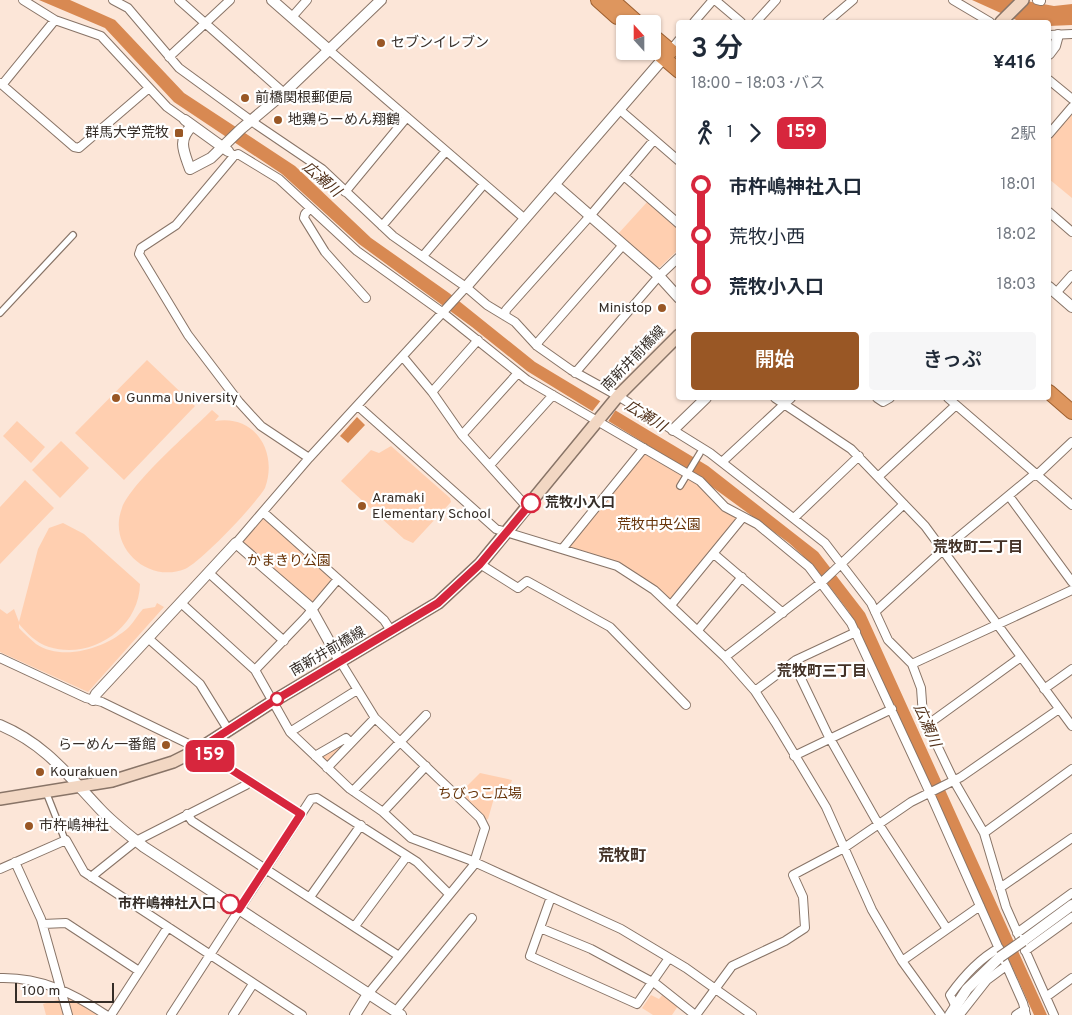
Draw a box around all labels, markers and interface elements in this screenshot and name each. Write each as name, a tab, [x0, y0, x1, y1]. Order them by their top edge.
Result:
north arrow	[616, 15, 661, 60]
map controls	[616, 15, 661, 60]
text: 3 分	[691, 32, 743, 68]
place label: セブンイレブン	[391, 34, 489, 52]
marker: セブンイレブン	[375, 37, 387, 49]
text: ¥416	[993, 51, 1036, 75]
text: 18:00 – 18:03 · バス	[691, 74, 825, 94]
place label: 前橋関根郵便局	[255, 89, 353, 107]
marker: 前橋関根郵便局	[239, 92, 251, 104]
place label: 地鶏らーめん翔鶴	[288, 112, 400, 129]
marker: 地鶏らーめん翔鶴	[272, 114, 284, 126]
icon: walk	[691, 119, 719, 147]
icon: forward	[741, 119, 769, 147]
text: 159	[787, 121, 816, 144]
text: 1	[727, 123, 733, 143]
place label: 群馬大学荒牧	[85, 124, 169, 142]
text: 2駅	[1010, 125, 1036, 145]
marker: 群馬大学荒牧	[173, 127, 185, 139]
water label: 広瀬川	[298, 158, 346, 203]
text: 18:01	[1000, 175, 1036, 195]
text: 市杵嶋神社入口	[729, 176, 862, 200]
text: 18:02	[997, 225, 1036, 245]
text: 荒牧小西	[729, 226, 805, 250]
text: 18:03	[997, 275, 1036, 295]
text: 荒牧小入口	[729, 276, 824, 300]
place label: Ministop	[599, 300, 652, 317]
marker: Ministop	[656, 302, 668, 314]
street label: 南新井前橋線	[598, 322, 669, 395]
button: 開始	[691, 332, 859, 390]
button: きっぷ	[869, 332, 1036, 390]
place label: Gunma University	[126, 390, 238, 407]
marker: Gunma University	[110, 392, 122, 404]
water label: 広瀬川	[621, 397, 671, 438]
place label: Aramaki Elementary School	[372, 490, 491, 523]
marker: 荒牧小入口	[521, 493, 541, 513]
place label: 荒牧小入口	[545, 494, 615, 512]
marker: Aramaki Elementary School	[356, 500, 368, 512]
park label: 荒牧中央公園	[617, 516, 701, 534]
district label: 荒牧町二丁目	[933, 539, 1023, 558]
park label: かまきり公園	[247, 553, 331, 570]
street label: 南新井前橋線	[287, 623, 369, 680]
district label: 荒牧町三丁目	[777, 663, 867, 682]
unlabelled marker	[270, 692, 284, 706]
water label: 広瀬川	[908, 702, 945, 752]
place label: らーめん一番館	[58, 737, 156, 754]
marker: らーめん一番館	[160, 739, 172, 751]
line badge: 159	[181, 740, 239, 772]
text: 159	[195, 744, 225, 767]
place label: Kourakuen	[50, 764, 118, 781]
marker: Kourakuen	[34, 766, 46, 778]
park label: ちびっこ広場	[438, 786, 522, 803]
place label: 市杵嶋神社	[39, 817, 109, 835]
marker: 市杵嶋神社	[23, 820, 35, 832]
district label: 荒牧町	[598, 847, 646, 867]
marker: 市杵嶋神社入口	[220, 894, 240, 914]
place label: 市杵嶋神社入口	[118, 895, 216, 913]
scale bar	[15, 980, 114, 1003]
text: 100 m	[22, 983, 60, 1000]

